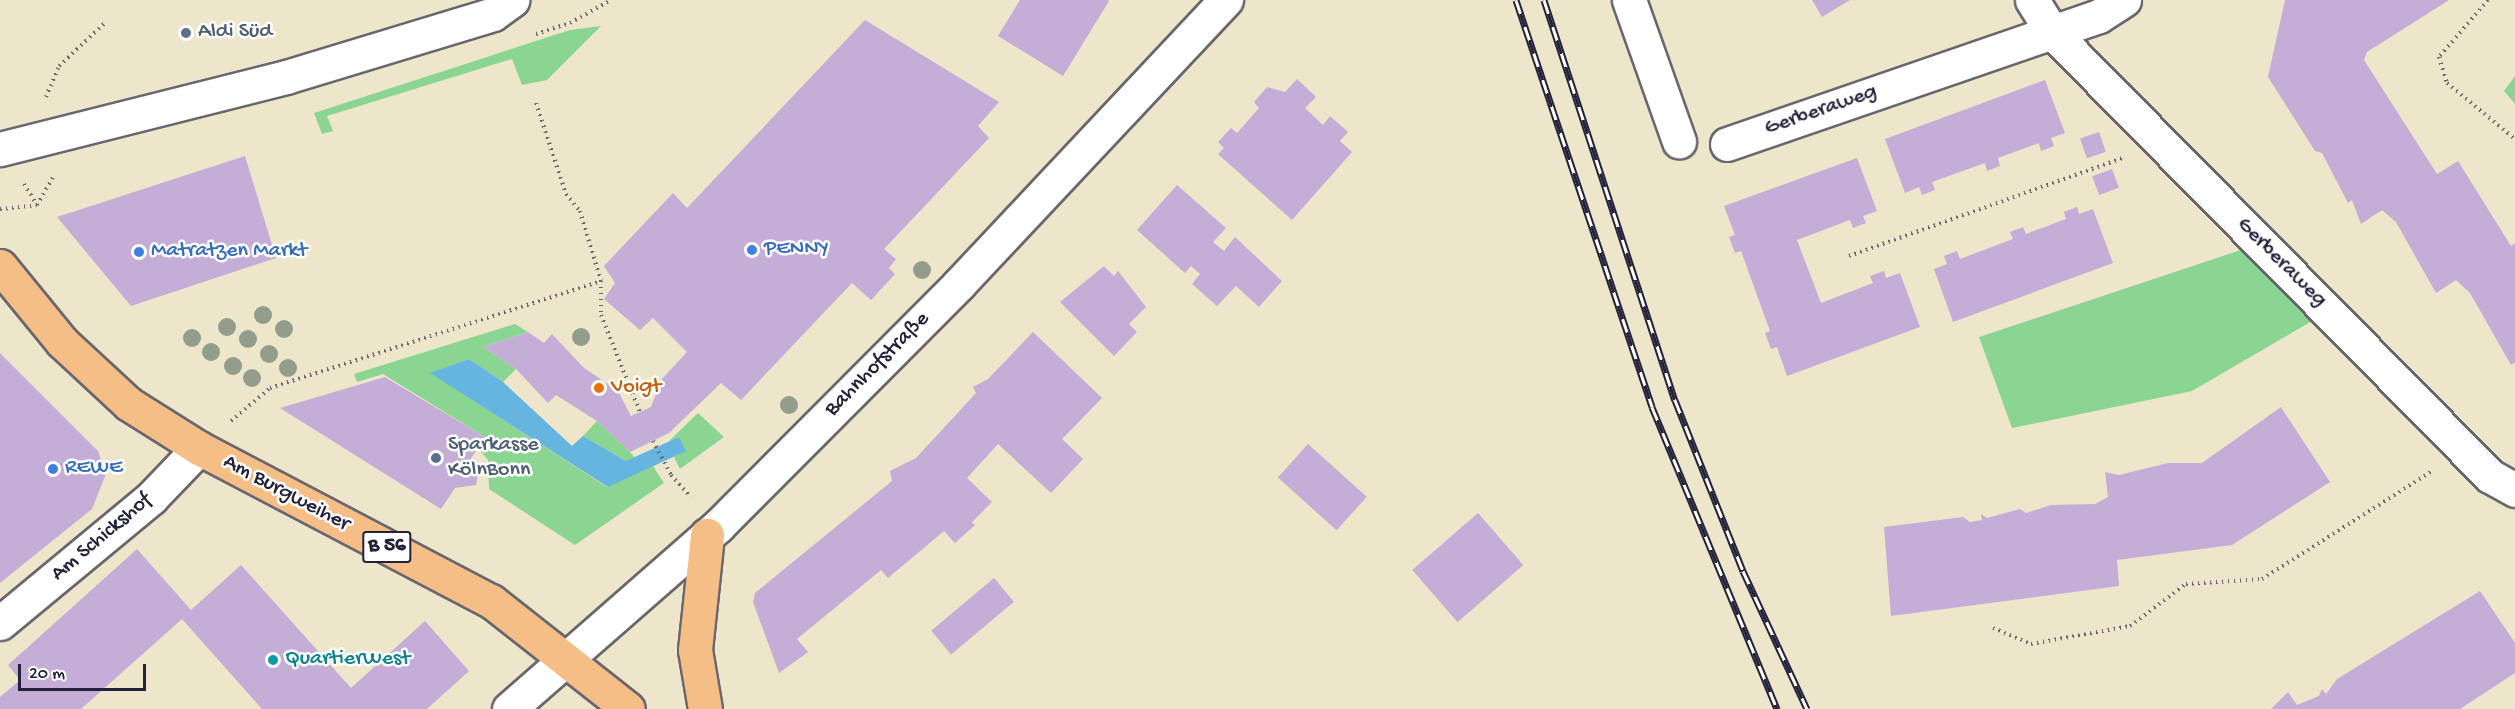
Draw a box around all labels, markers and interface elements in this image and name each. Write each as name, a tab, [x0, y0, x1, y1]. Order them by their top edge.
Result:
place label: Aldi Süd	[198, 20, 272, 46]
marker: Aldi Süd	[179, 26, 193, 40]
street label: Gerberaweg	[1761, 79, 1881, 143]
street label: Gerberaweg	[2230, 212, 2332, 314]
place label: PENNY	[764, 237, 829, 263]
place label: Matratzen Markt	[151, 239, 307, 265]
marker: PENNY	[745, 243, 759, 257]
marker: Matratzen Markt	[132, 245, 146, 259]
street label: Bahnhofstraße	[820, 307, 936, 423]
place label: Voigt	[611, 375, 661, 401]
marker: Voigt	[592, 381, 606, 395]
place label: Sparkasse KölnBonn	[448, 432, 539, 484]
street label: Am Burgweiher	[218, 450, 354, 538]
marker: Sparkasse KölnBonn	[429, 451, 443, 465]
place label: REWE	[65, 456, 123, 482]
marker: REWE	[46, 462, 60, 476]
street label: Am Schickshof	[46, 488, 158, 588]
road number: B 56	[362, 529, 412, 565]
place label: QuartierWest	[285, 647, 410, 673]
scale bar	[21, 652, 148, 690]
marker: QuartierWest	[266, 653, 280, 667]
text: 20 m	[29, 664, 65, 685]

